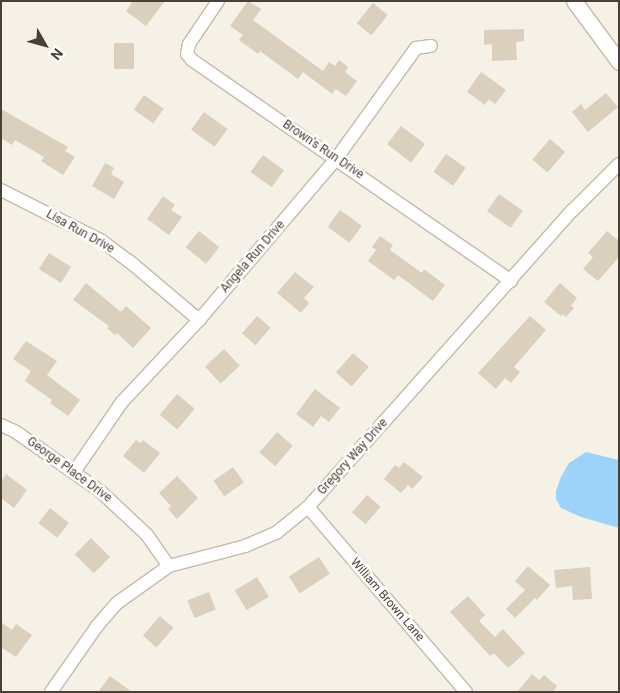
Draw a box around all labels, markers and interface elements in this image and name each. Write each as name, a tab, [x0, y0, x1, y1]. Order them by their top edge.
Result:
north arrow	[20, 20, 70, 70]
text: N	[47, 45, 66, 63]
street label: Brown's Run Drive	[280, 118, 366, 182]
street label: Lisa Run Drive	[43, 207, 117, 257]
street label: Angela Run Drive	[218, 218, 288, 296]
street label: Gregory Way Drive	[315, 416, 391, 498]
street label: George Place Drive	[24, 434, 114, 506]
street label: William Brown Lane	[347, 556, 427, 644]

